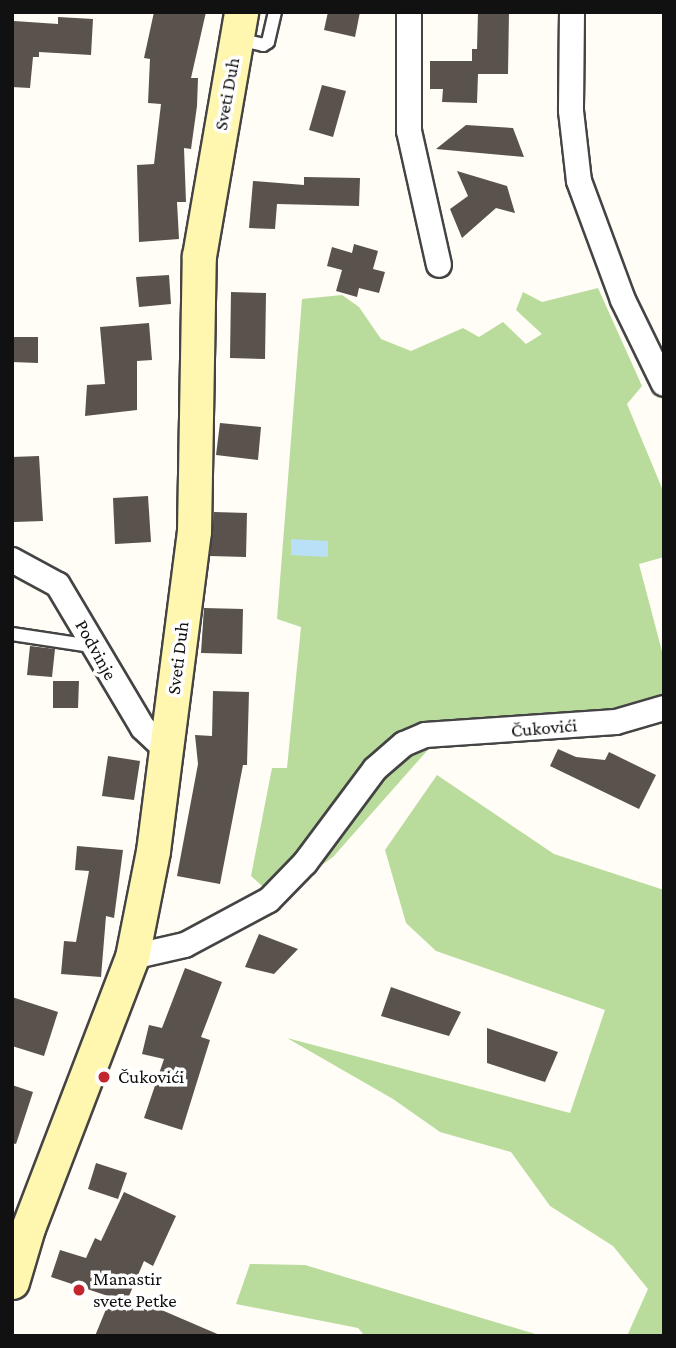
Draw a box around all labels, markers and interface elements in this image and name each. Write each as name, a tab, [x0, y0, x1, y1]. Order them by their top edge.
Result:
street label: Sveti Duh	[209, 56, 245, 132]
street label: Podvinje	[70, 616, 122, 684]
street label: Sveti Duh	[162, 620, 194, 696]
street label: Čukovići	[510, 714, 578, 742]
place label: Čukovići	[118, 1066, 184, 1088]
marker: Čukovići	[96, 1069, 112, 1085]
place label: Manastir svete Petke	[93, 1268, 176, 1312]
marker: Manastir svete Petke	[71, 1282, 87, 1298]

